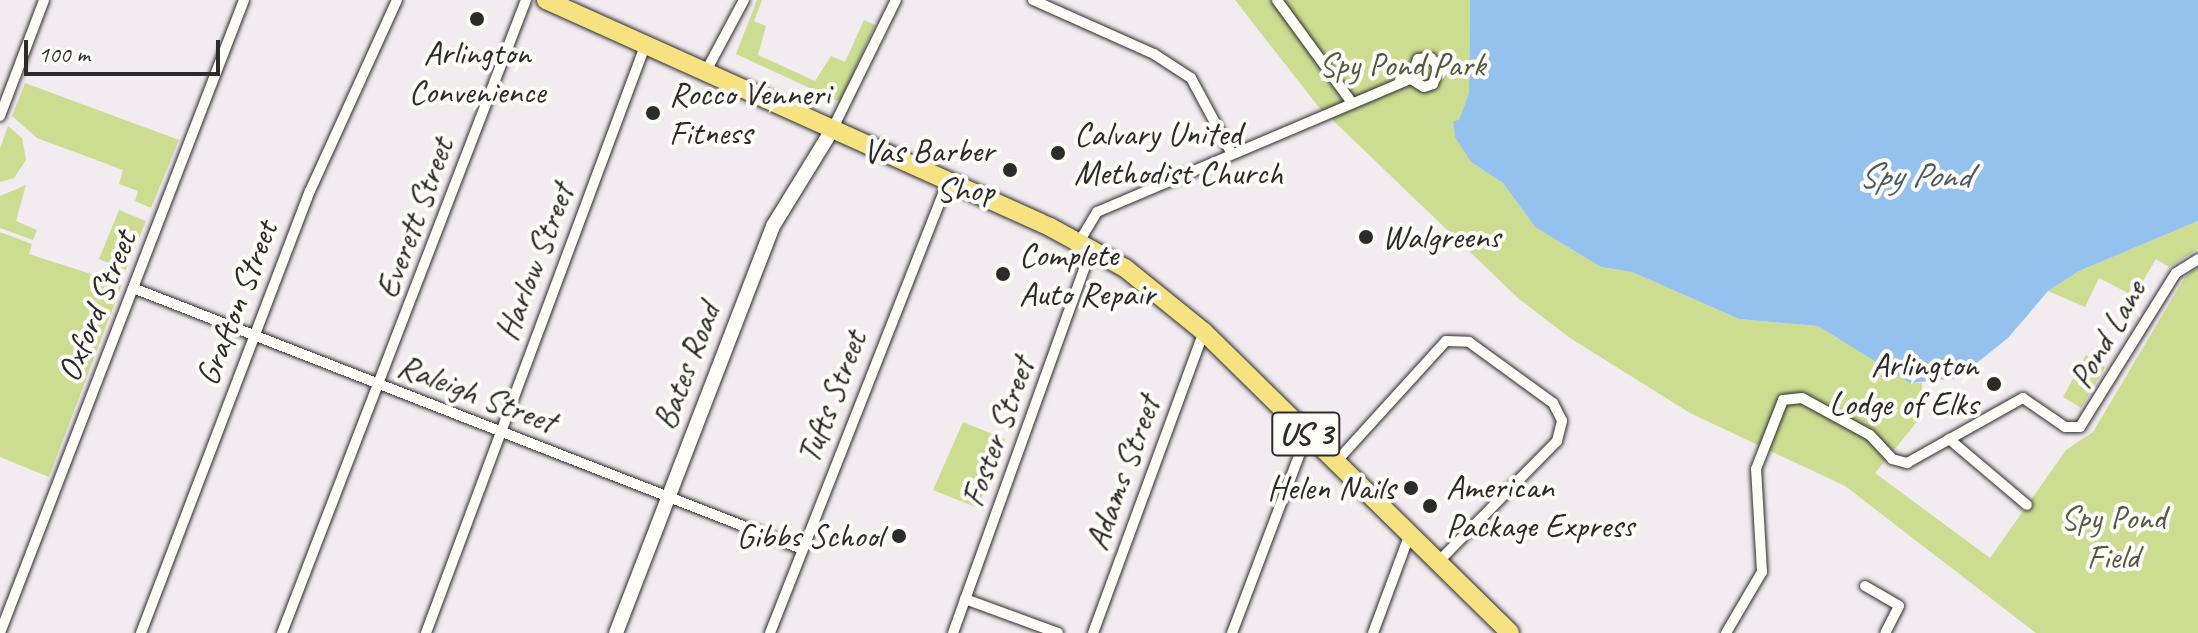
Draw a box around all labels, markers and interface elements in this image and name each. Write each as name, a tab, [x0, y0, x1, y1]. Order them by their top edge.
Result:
marker: Arlington Convenience	[468, 10, 486, 28]
scale bar	[28, 24, 224, 74]
place label: Arlington Convenience	[409, 32, 545, 112]
text: 100 m	[38, 39, 90, 69]
park label: Spy Pond Park	[1319, 45, 1485, 85]
place label: Rocco Venneri Fitness	[669, 73, 830, 152]
marker: Rocco Venneri Fitness	[644, 104, 662, 122]
place label: Calvary United Methodist Church	[1074, 113, 1284, 192]
place label: Vas Barber Shop	[862, 130, 994, 210]
street label: Everett Street	[366, 132, 462, 304]
marker: Calvary United Methodist Church	[1049, 144, 1067, 162]
water label: Spy Pond	[1859, 154, 1969, 198]
marker: Vas Barber Shop	[1001, 161, 1019, 179]
street label: Harlow Street	[486, 178, 582, 346]
street label: Grafton Street	[186, 215, 286, 391]
place label: Walgreens	[1382, 217, 1500, 257]
street label: Oxford Street	[47, 224, 145, 388]
marker: Walgreens	[1357, 228, 1375, 246]
place label: Complete Auto Repair	[1019, 234, 1154, 314]
marker: Complete Auto Repair	[994, 265, 1012, 283]
street label: Pond Lane	[2059, 272, 2155, 396]
street label: Bates Road	[643, 297, 729, 435]
street label: Tufts Street	[787, 325, 875, 469]
street label: Raleigh Street	[392, 344, 562, 442]
place label: Arlington Lodge of Elks	[1829, 344, 1978, 424]
street label: Foster Street	[951, 352, 1043, 512]
marker: Arlington Lodge of Elks	[1985, 375, 2003, 393]
street label: Adams Street	[1075, 391, 1169, 555]
road number: US 3	[1270, 406, 1342, 462]
place label: American Package Express	[1446, 466, 1634, 546]
place label: Helen Nails	[1265, 468, 1395, 508]
marker: Helen Nails	[1402, 479, 1420, 497]
marker: American Package Express	[1421, 497, 1439, 515]
park label: Spy Pond Field	[2061, 497, 2165, 576]
place label: Gibbs School	[737, 516, 883, 556]
marker: Gibbs School	[890, 527, 908, 545]

